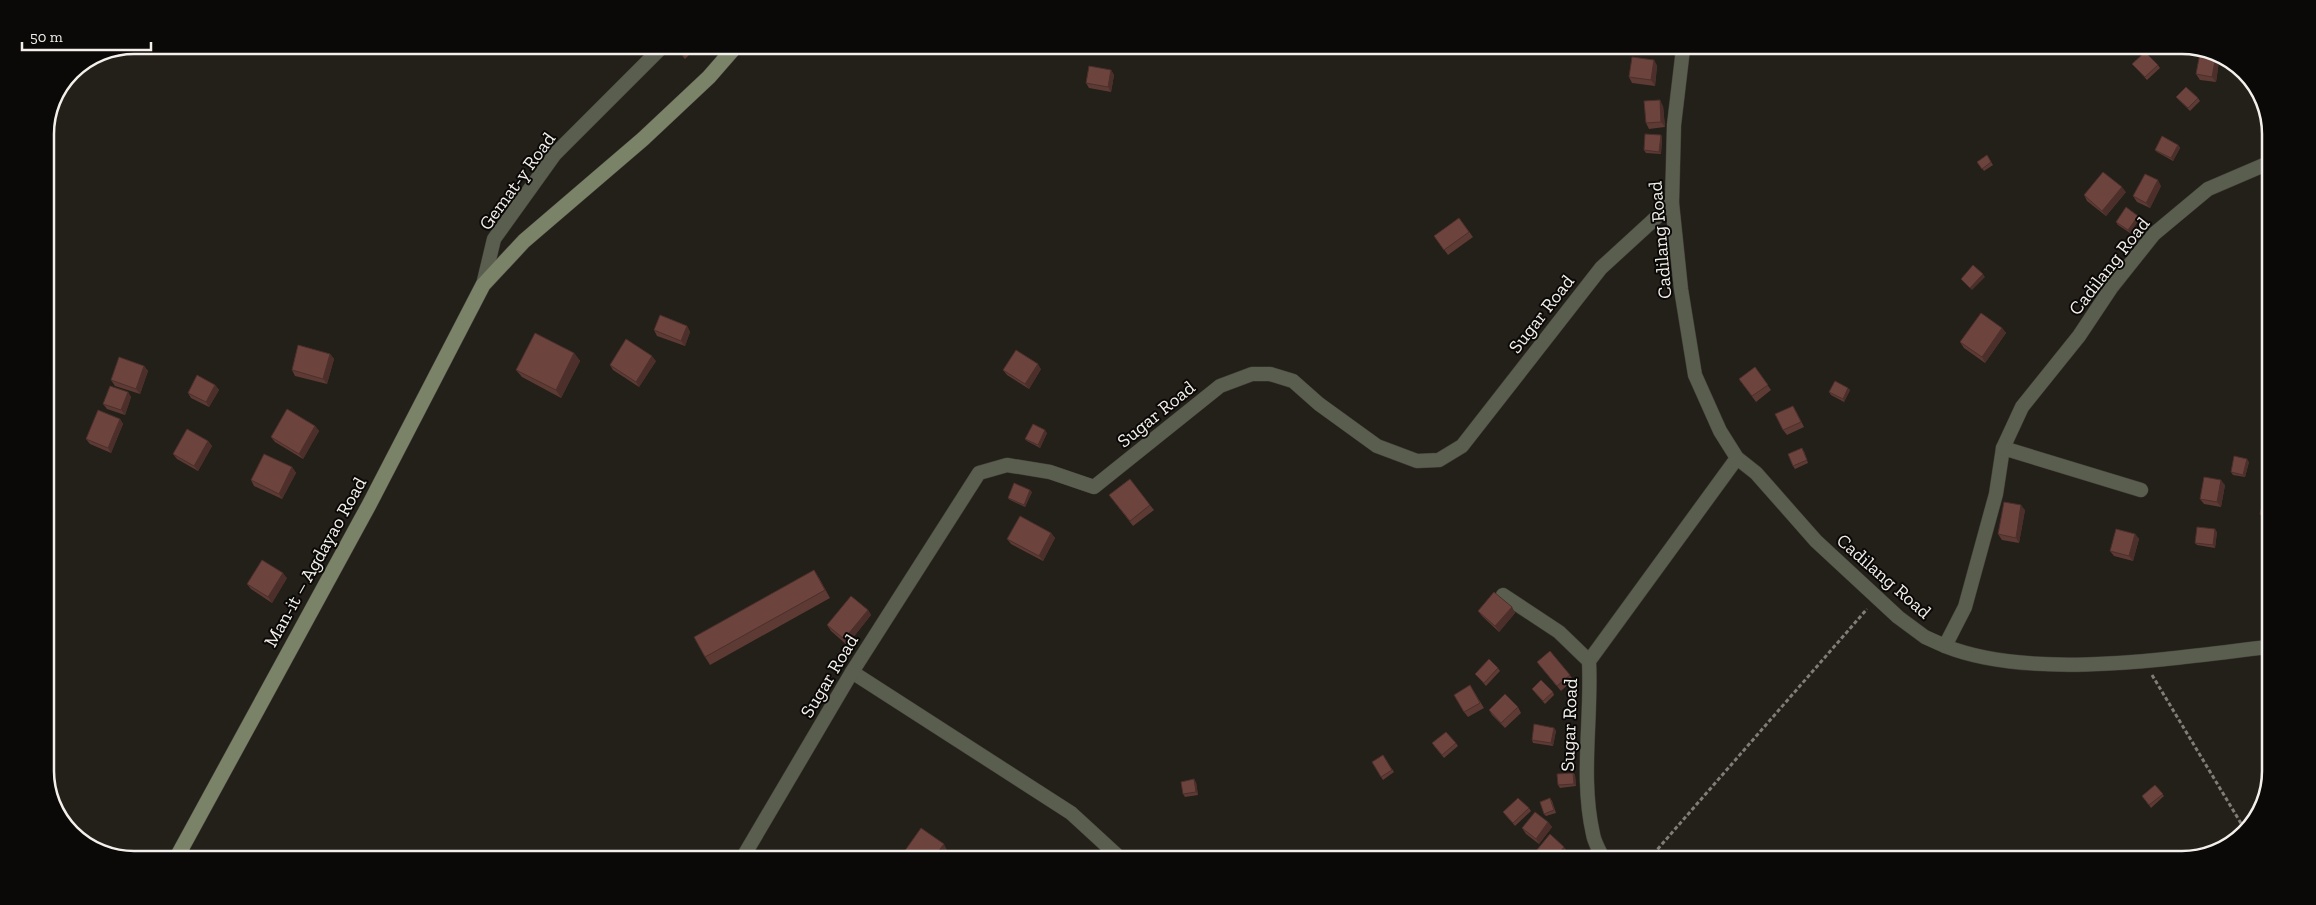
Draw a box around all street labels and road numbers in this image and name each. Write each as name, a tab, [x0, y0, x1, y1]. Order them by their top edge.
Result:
street label: Gemat-y Road	[474, 127, 561, 234]
street label: Cadilang Road	[1643, 180, 1677, 300]
street label: Cadilang Road	[2064, 212, 2155, 320]
street label: Sugar Road	[1503, 270, 1579, 358]
street label: Sugar Road	[1113, 375, 1200, 452]
street label: Man-it – Agdayao Road	[259, 473, 371, 651]
street label: Cadilang Road	[1832, 529, 1936, 624]
street label: Sugar Road	[795, 630, 863, 722]
street label: Sugar Road	[1556, 677, 1582, 772]

